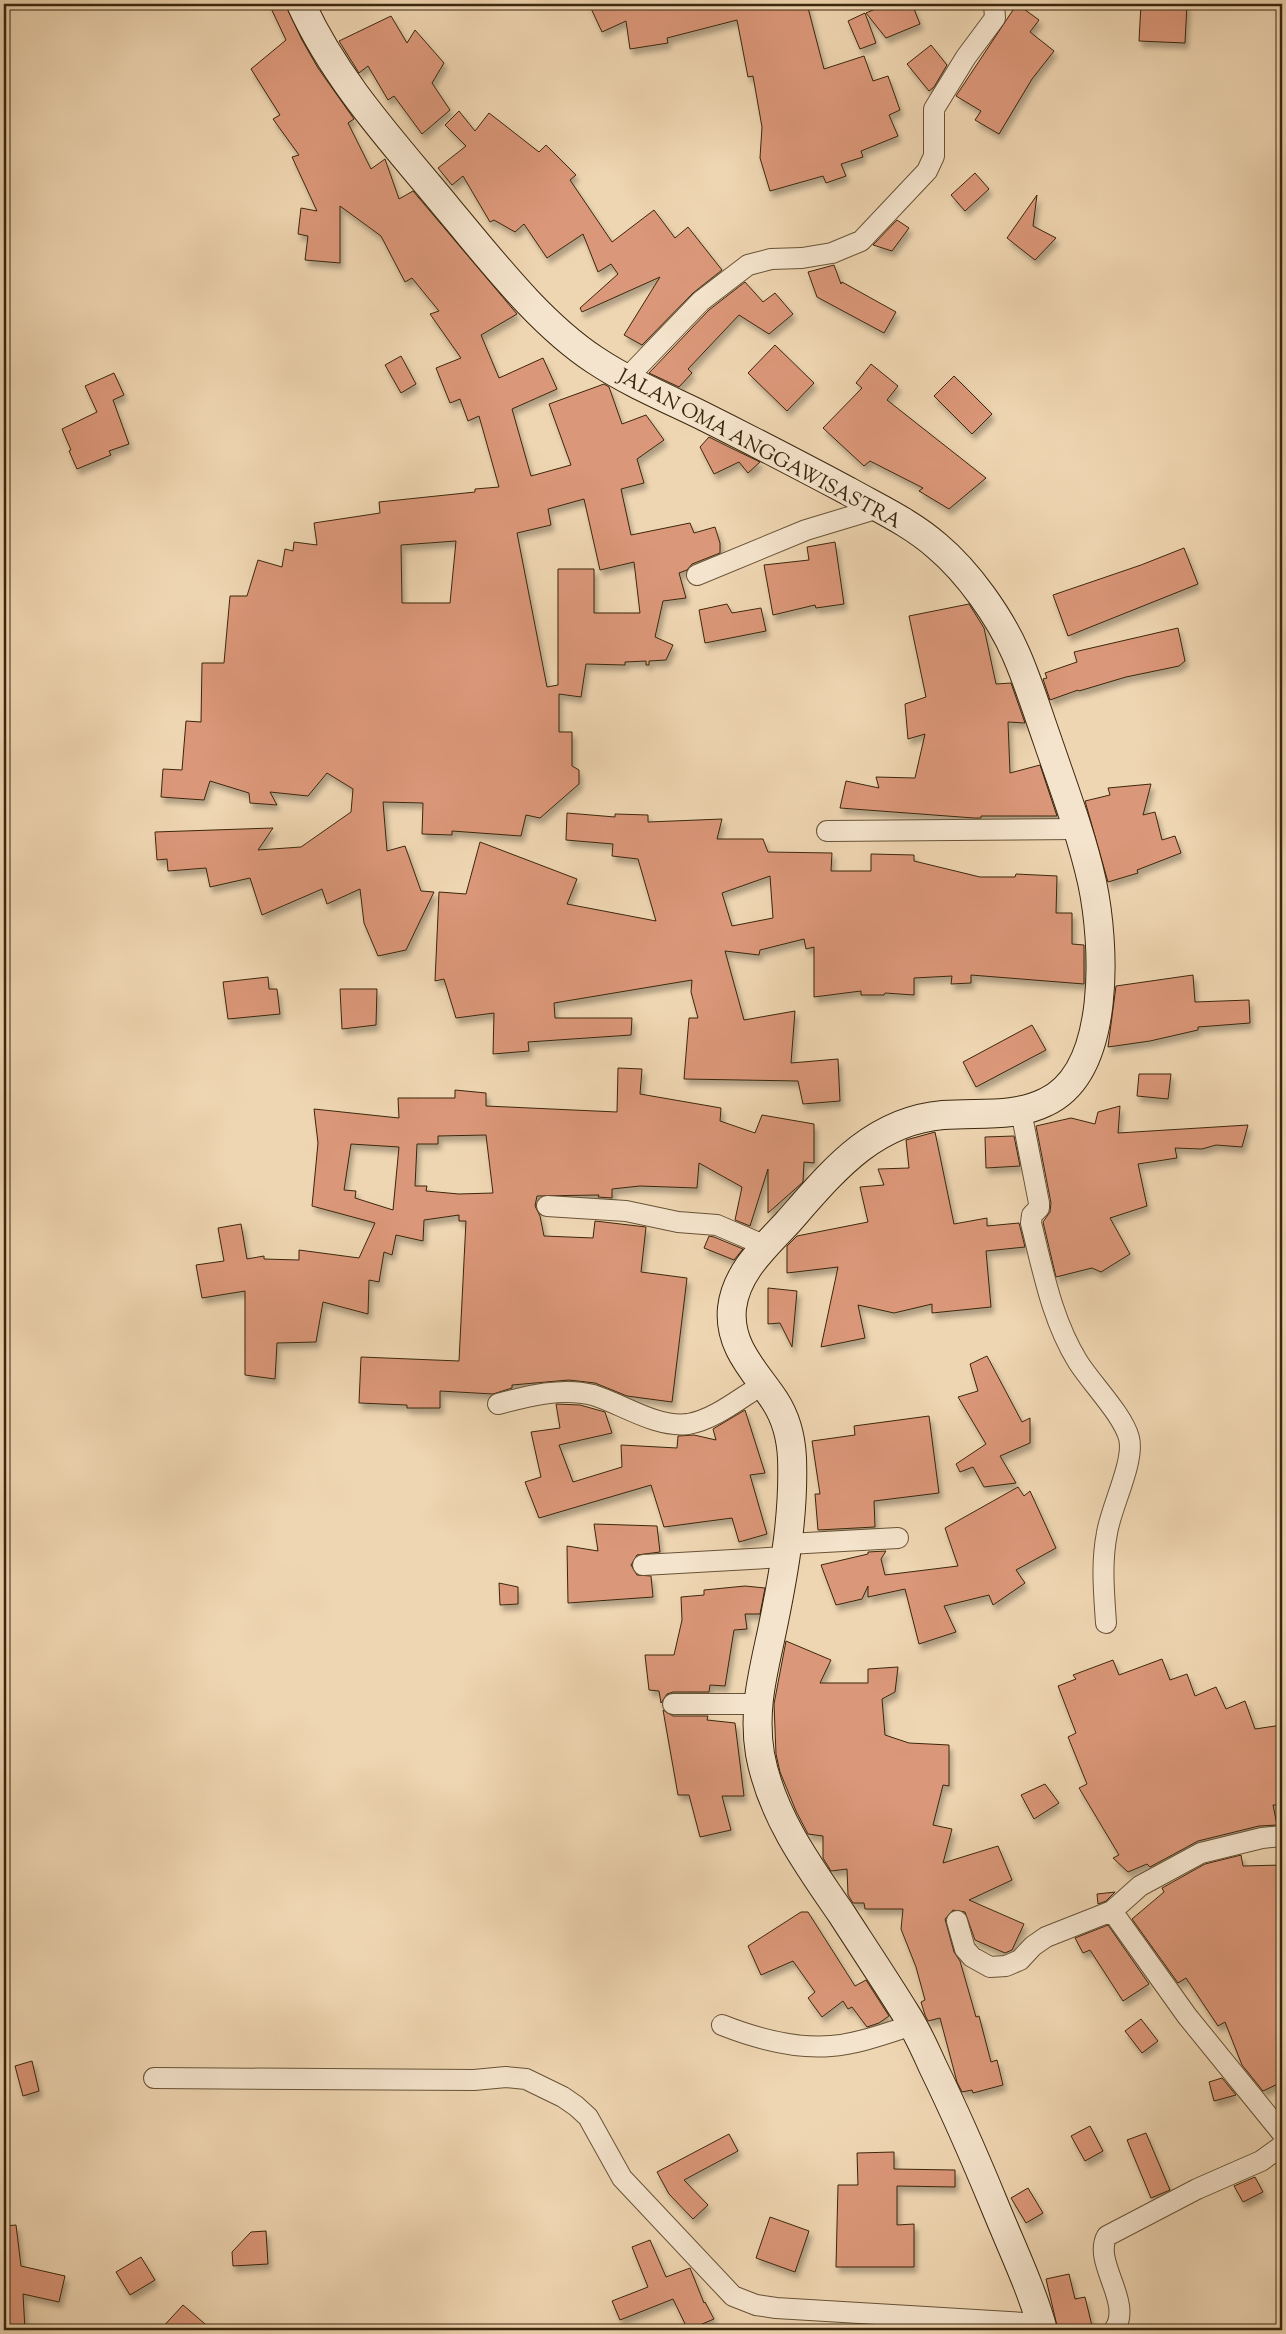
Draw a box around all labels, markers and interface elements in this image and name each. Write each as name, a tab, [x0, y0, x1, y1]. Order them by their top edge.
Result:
street label: JALAN OMA ANGGAWISASTRA	[611, 362, 906, 537]

